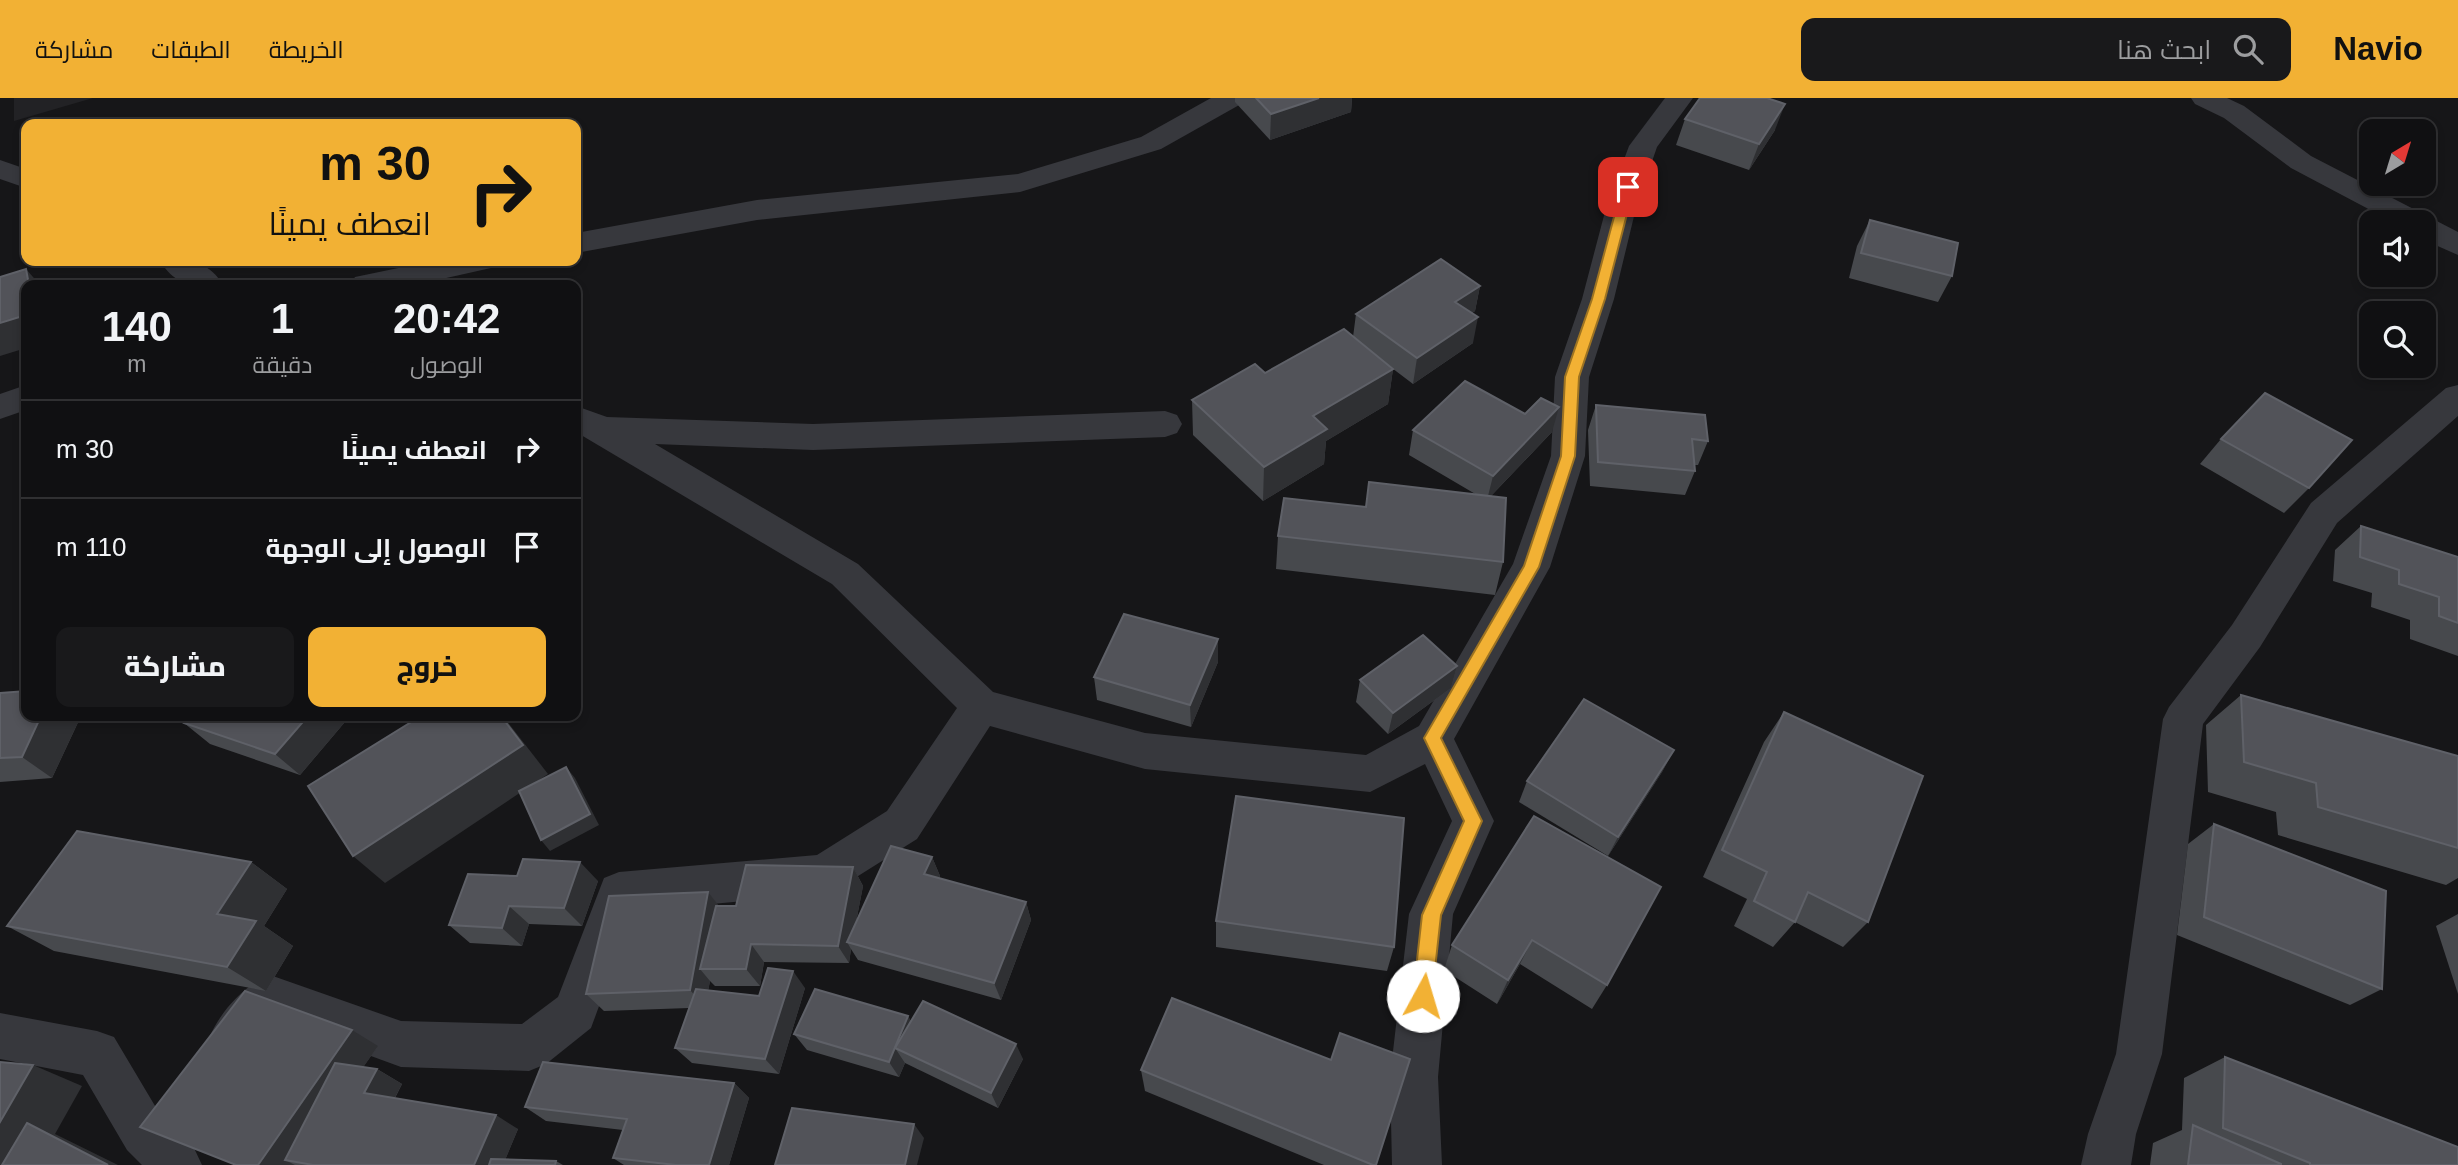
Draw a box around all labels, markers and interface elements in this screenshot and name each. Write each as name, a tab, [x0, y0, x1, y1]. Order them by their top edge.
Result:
search box	[1801, 18, 2291, 81]
icon: search	[2229, 30, 2267, 68]
text: Navio	[2333, 30, 2423, 67]
text: ابحث هنا	[2117, 35, 2211, 65]
text: مشاركة	[35, 36, 113, 63]
text: الطبقات	[151, 36, 231, 63]
text: الخريطة	[269, 36, 344, 63]
north arrow	[2359, 119, 2436, 196]
map controls	[2359, 119, 2436, 378]
text: 30 m	[319, 136, 431, 190]
icon: right	[455, 147, 546, 238]
pin	[1598, 157, 1658, 217]
icon: arrive	[1609, 168, 1647, 206]
text: انعطف يمينًا	[268, 206, 431, 242]
button: sound	[2359, 210, 2436, 287]
text: 1	[271, 295, 294, 342]
text: 20:42	[393, 295, 500, 342]
button: search	[2359, 301, 2436, 378]
text: 140	[102, 303, 172, 350]
text: m	[127, 351, 146, 377]
text: دقيقة	[252, 352, 312, 378]
text: الوصول	[410, 352, 483, 378]
icon: right	[508, 430, 546, 468]
text: 30 m	[56, 434, 114, 464]
text: انعطف يمينًا	[341, 435, 487, 465]
icon: arrive	[508, 528, 546, 566]
text: 110 m	[56, 532, 126, 562]
text: الوصول إلى الوجهة	[265, 533, 487, 563]
button: مشاركة	[56, 627, 294, 707]
button: خروج	[308, 627, 546, 707]
position arrow	[1386, 959, 1460, 1033]

